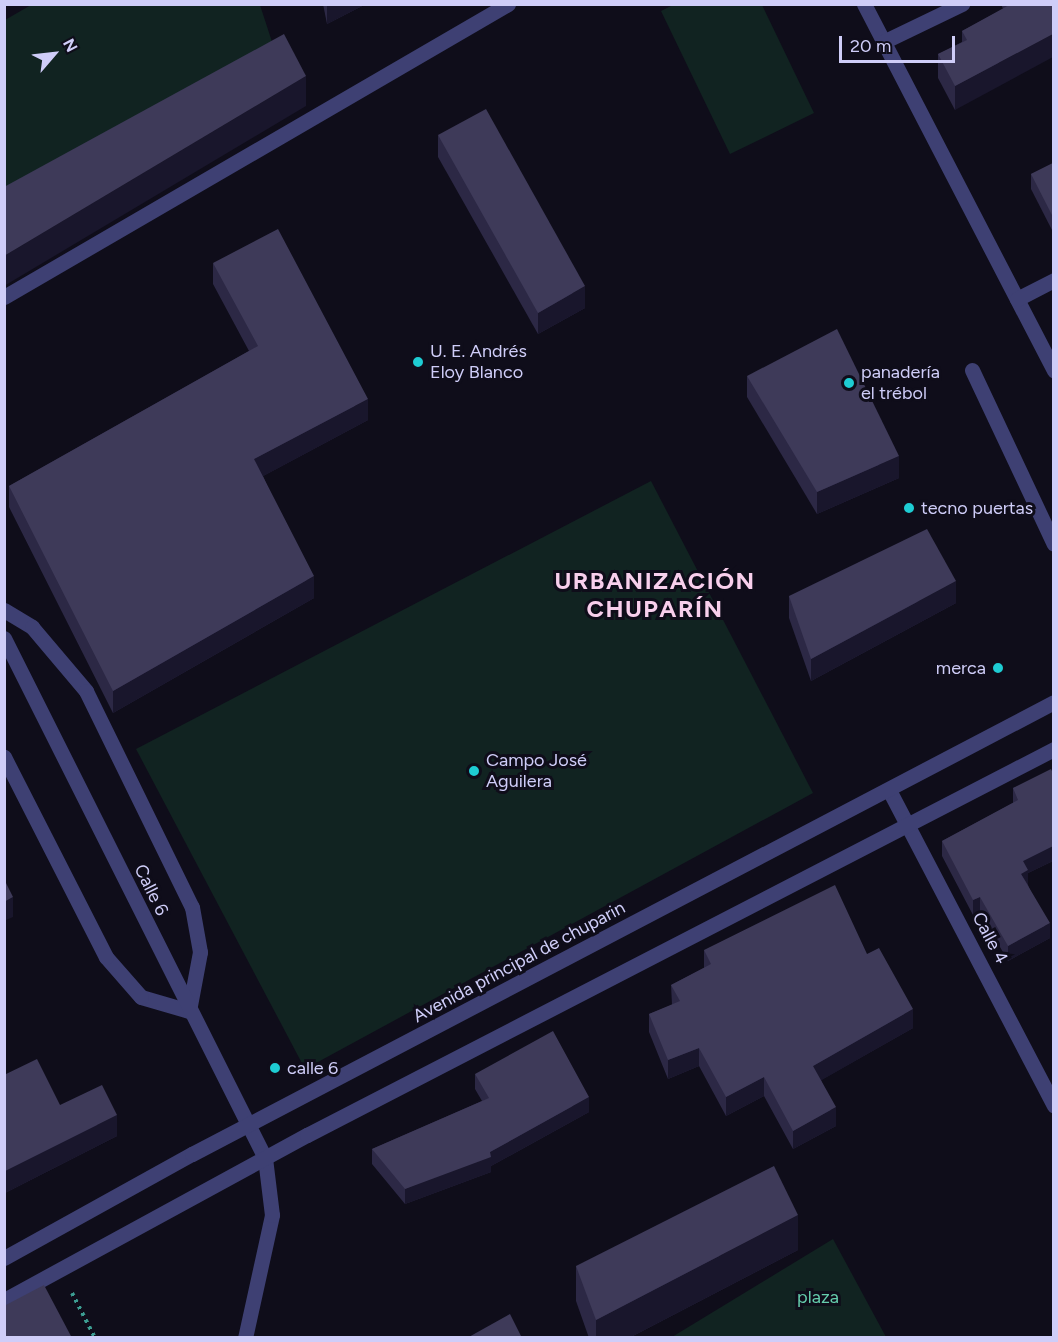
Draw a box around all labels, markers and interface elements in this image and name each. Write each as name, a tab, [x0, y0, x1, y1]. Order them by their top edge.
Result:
north arrow	[24, 24, 84, 84]
scale bar	[842, 24, 958, 62]
text: N	[59, 35, 82, 55]
text: 20 m	[850, 35, 891, 57]
place label: U. E. Andrés Eloy Blanco	[430, 341, 527, 384]
marker: U. E. Andrés Eloy Blanco	[411, 355, 425, 369]
place label: panadería el trébol	[861, 362, 940, 404]
marker: panadería el trébol	[842, 376, 856, 390]
place label: tecno puertas	[921, 497, 1033, 519]
marker: tecno puertas	[902, 501, 916, 515]
district label: URBANIZACIÓN CHUPARÍN	[554, 567, 756, 623]
place label: merca	[936, 657, 986, 679]
marker: merca	[991, 661, 1005, 675]
place label: Campo José Aguilera	[486, 750, 587, 792]
marker: Campo José Aguilera	[467, 764, 481, 778]
street label: Calle 6	[129, 861, 173, 919]
street label: Avenida principal de chuparin	[409, 897, 629, 1027]
street label: Calle 4	[967, 908, 1013, 968]
place label: calle 6	[287, 1057, 338, 1079]
marker: calle 6	[268, 1061, 282, 1075]
park label: plaza	[797, 1286, 839, 1308]

